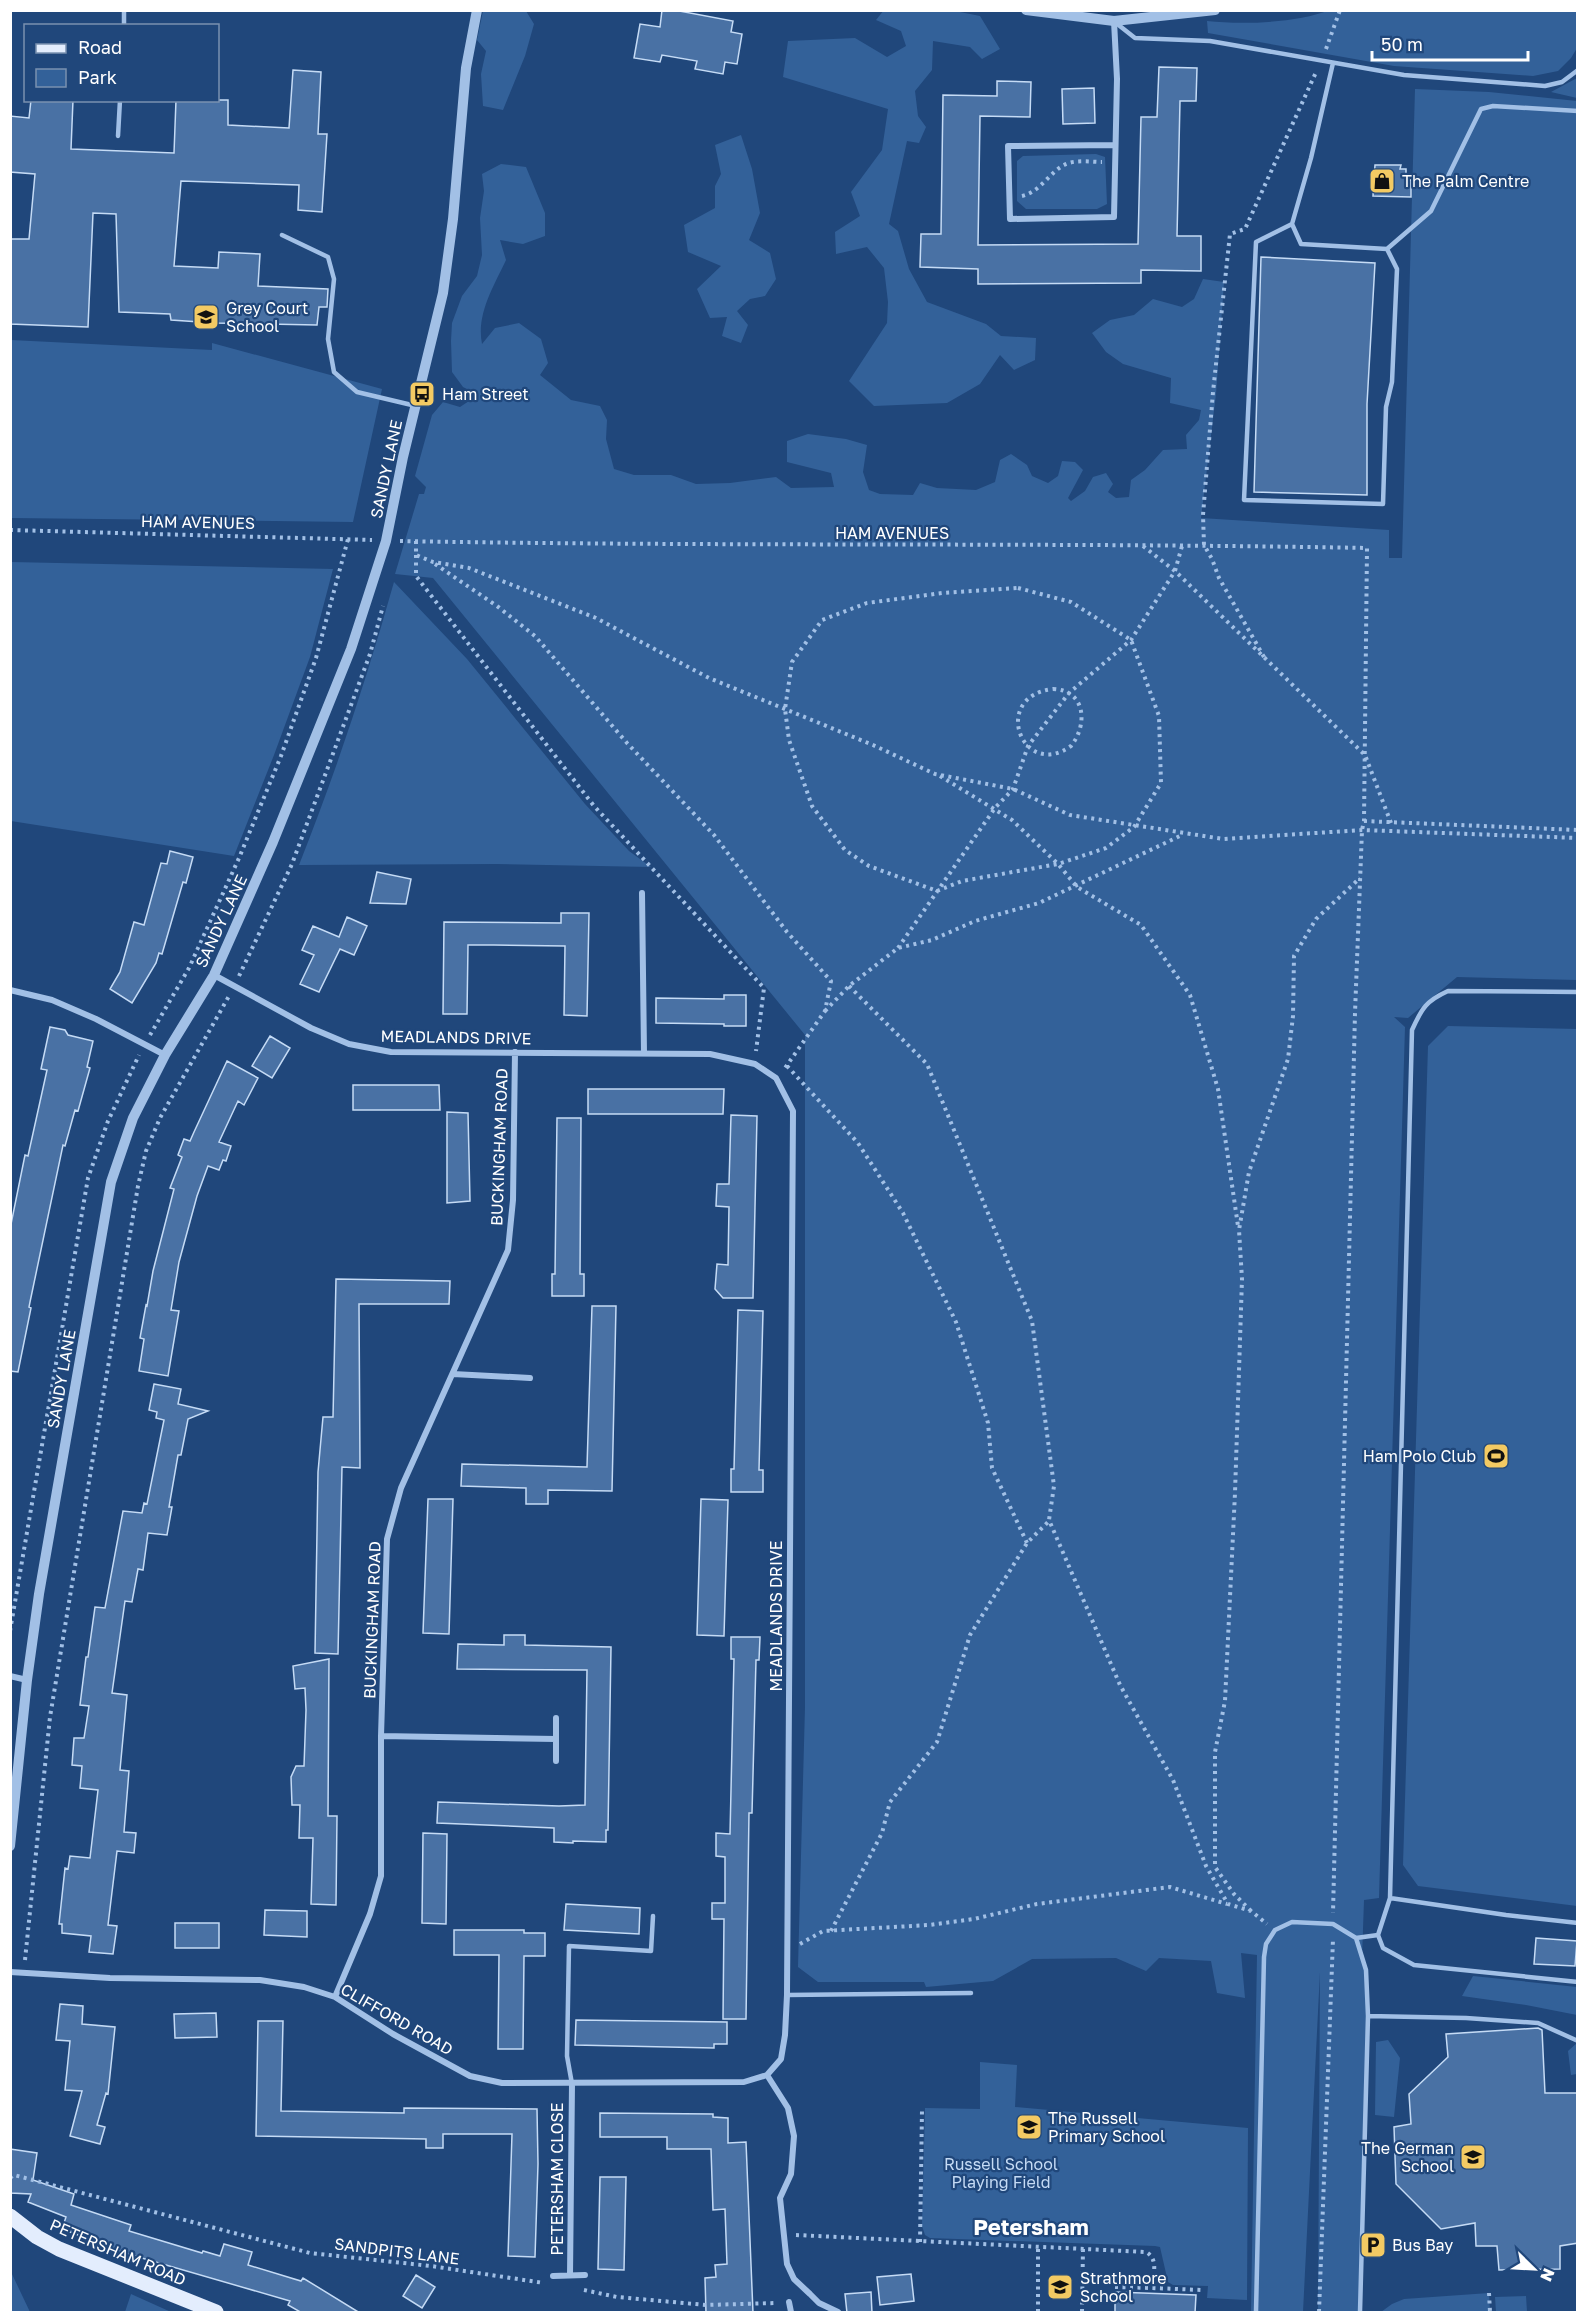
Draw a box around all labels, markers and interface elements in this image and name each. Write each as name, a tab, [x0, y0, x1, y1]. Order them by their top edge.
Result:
legend	[24, 24, 219, 102]
scale bar	[1372, 24, 1528, 62]
text: 50 m	[1381, 33, 1423, 55]
text: Road	[78, 36, 122, 58]
text: Park	[78, 66, 117, 88]
shop icon: The Palm Centre	[1367, 166, 1397, 196]
place label: The Palm Centre	[1402, 171, 1529, 191]
place label: Grey Court School	[226, 298, 308, 336]
school or university icon: Grey Court School	[191, 302, 221, 332]
bus stop icon: Ham Street	[407, 379, 437, 409]
place label: Ham Street	[442, 384, 529, 404]
street label: SANDY LANE	[366, 418, 406, 520]
street label: HAM AVENUES	[141, 511, 255, 533]
street label: HAM AVENUES	[835, 523, 949, 543]
street label: SANDY LANE	[191, 871, 251, 971]
street label: MEADLANDS DRIVE	[380, 1026, 532, 1048]
street label: BUCKINGHAM ROAD	[486, 1068, 512, 1226]
street label: SANDY LANE	[42, 1328, 80, 1430]
sports icon: Ham Polo Club	[1481, 1441, 1511, 1471]
place label: Ham Polo Club	[1363, 1446, 1476, 1466]
street label: BUCKINGHAM ROAD	[359, 1541, 385, 1699]
street label: MEADLANDS DRIVE	[766, 1541, 786, 1691]
street label: CLIFFORD ROAD	[337, 1979, 457, 2059]
street label: PETERSHAM CLOSE	[547, 2102, 567, 2256]
place label: The Russell Primary School	[1048, 2108, 1165, 2146]
school or university icon: The Russell Primary School	[1014, 2112, 1044, 2142]
place label: The German School	[1361, 2138, 1454, 2176]
school or university icon: The German School	[1458, 2142, 1488, 2172]
park label: Russell School Playing Field	[944, 2154, 1058, 2192]
district label: Petersham	[973, 2213, 1089, 2240]
street label: PETERSHAM ROAD	[47, 2214, 189, 2290]
parking icon: Bus Bay	[1358, 2230, 1388, 2260]
street label: SANDPITS LANE	[333, 2233, 461, 2269]
place label: Bus Bay	[1392, 2235, 1453, 2255]
north arrow	[1504, 2239, 1564, 2299]
text: N	[1536, 2265, 1559, 2285]
place label: Strathmore School	[1080, 2268, 1167, 2306]
school or university icon: Strathmore School	[1045, 2272, 1075, 2302]

